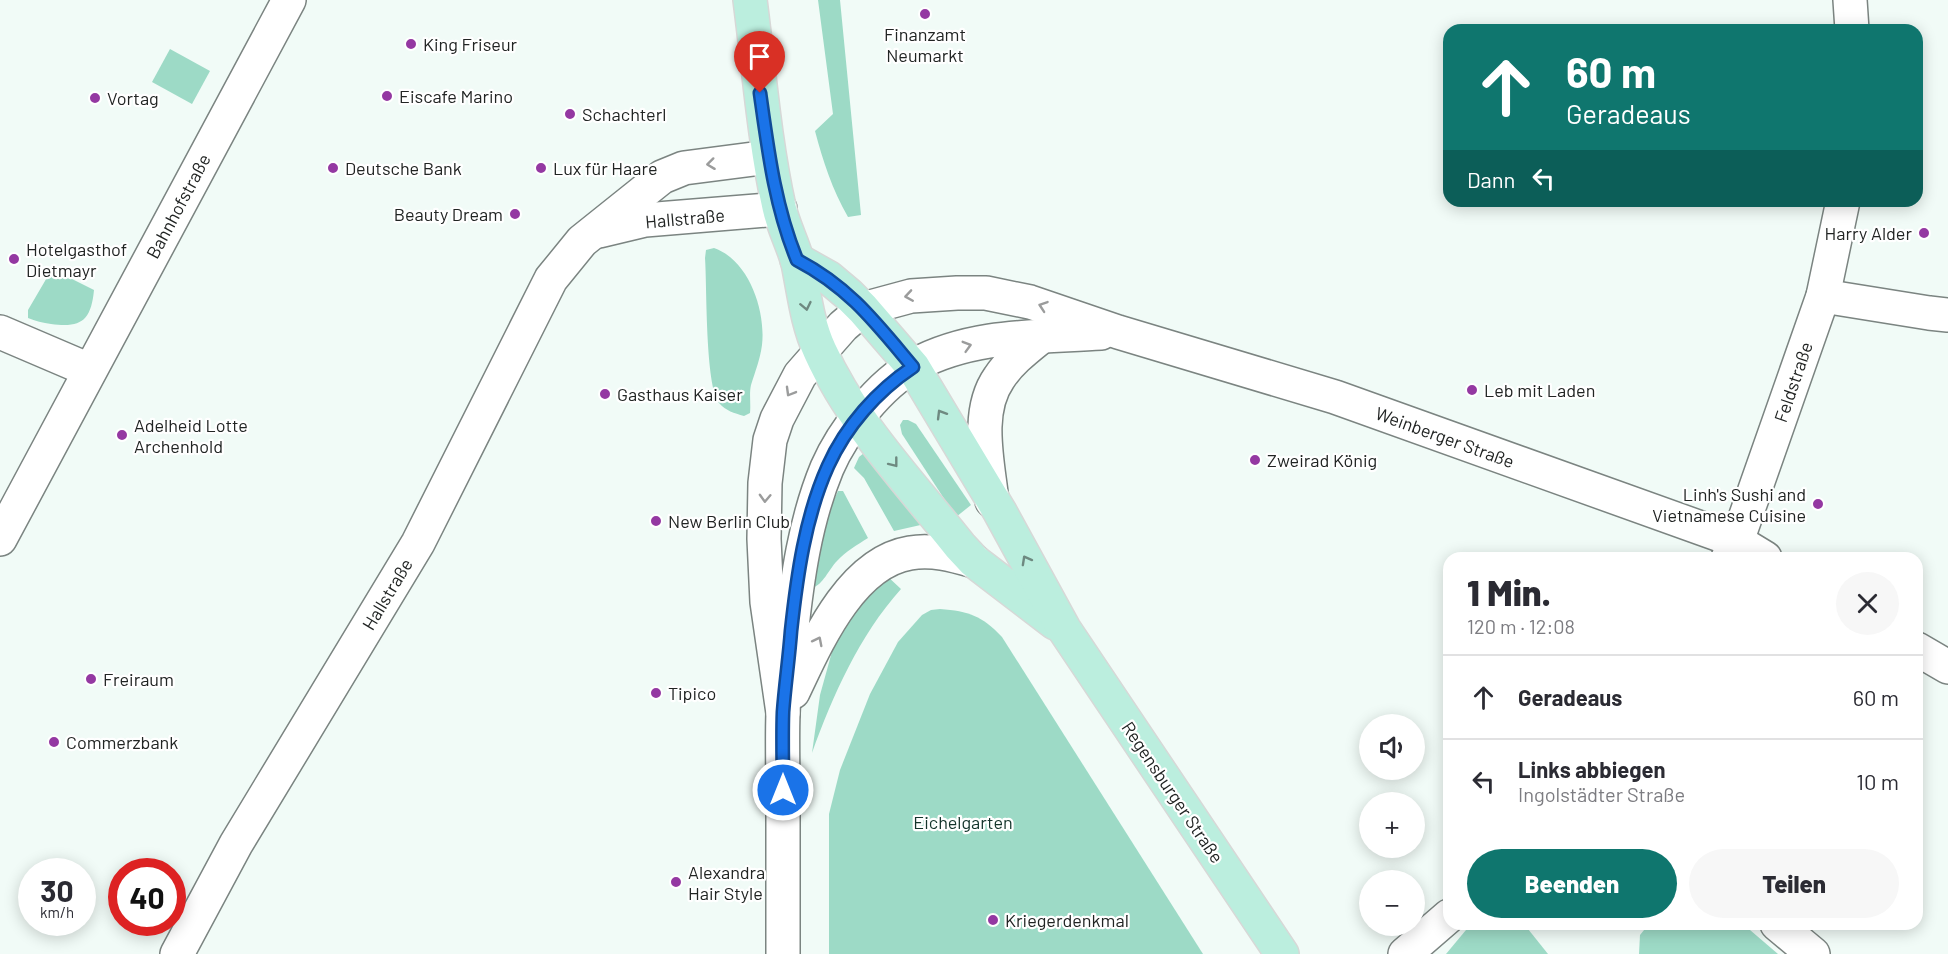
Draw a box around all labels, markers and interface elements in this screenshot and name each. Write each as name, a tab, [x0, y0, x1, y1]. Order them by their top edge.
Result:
marker: Finanzamt Neumarkt	[918, 7, 932, 21]
place label: Finanzamt Neumarkt	[884, 23, 966, 66]
pin	[734, 31, 785, 93]
place label: King Friseur	[423, 33, 518, 55]
marker: King Friseur	[404, 37, 418, 51]
icon: arrive	[743, 40, 776, 73]
text: 60 m	[1566, 46, 1656, 96]
icon: ahead	[1467, 48, 1545, 126]
place label: Eiscafe Marino	[399, 85, 513, 107]
place label: Vortag	[107, 87, 159, 109]
marker: Eiscafe Marino	[380, 89, 394, 103]
marker: Vortag	[88, 91, 102, 105]
text: Geradeaus	[1566, 97, 1691, 129]
place label: Schachterl	[582, 103, 666, 125]
marker: Schachterl	[563, 107, 577, 121]
street label: Bahnhofstraße	[141, 150, 215, 262]
place label: Deutsche Bank	[345, 157, 462, 179]
place label: Lux für Haare	[553, 157, 658, 179]
one-way arrow	[706, 157, 715, 170]
marker: Deutsche Bank	[326, 161, 340, 175]
marker: Lux für Haare	[534, 161, 548, 175]
icon: left	[1527, 162, 1560, 195]
text: Dann	[1467, 166, 1515, 192]
place label: Beauty Dream	[394, 203, 503, 225]
street label: Hallstraße	[644, 204, 726, 232]
marker: Beauty Dream	[508, 207, 522, 221]
place label: Harry Alder	[1824, 222, 1912, 244]
marker: Harry Alder	[1917, 226, 1931, 240]
place label: Hotelgasthof Dietmayr	[26, 238, 127, 281]
marker: Hotelgasthof Dietmayr	[7, 252, 21, 266]
one-way arrow	[904, 290, 914, 302]
one-way arrow	[799, 301, 812, 311]
one-way arrow	[1038, 301, 1049, 313]
street label: Feldstraße	[1769, 339, 1817, 425]
one-way arrow	[962, 340, 972, 353]
place label: Leb mit Laden	[1484, 379, 1595, 401]
place label: Gasthaus Kaiser	[617, 383, 743, 405]
marker: Leb mit Laden	[1465, 383, 1479, 397]
one-way arrow	[786, 386, 797, 396]
marker: Gasthaus Kaiser	[598, 387, 612, 401]
street label: Weinberger Straße	[1373, 402, 1517, 472]
one-way arrow	[937, 410, 948, 420]
place label: Adelheid Lotte Archenhold	[134, 414, 248, 457]
marker: Adelheid Lotte Archenhold	[115, 428, 129, 442]
place label: Zweirad König	[1267, 449, 1377, 471]
marker: Zweirad König	[1248, 453, 1262, 467]
one-way arrow	[887, 456, 898, 467]
place label: Linh's Sushi and Vietnamese Cuisine	[1652, 483, 1806, 526]
one-way arrow	[759, 493, 771, 502]
marker: Linh's Sushi and Vietnamese Cuisine	[1811, 497, 1825, 511]
place label: New Berlin Club	[668, 510, 790, 532]
marker: New Berlin Club	[649, 514, 663, 528]
street label: Hallstraße	[357, 554, 417, 634]
one-way arrow	[1022, 555, 1033, 566]
text: 1 Min.	[1467, 570, 1551, 613]
button: close	[1836, 572, 1899, 635]
text: 120 m · 12:08	[1467, 614, 1575, 638]
one-way arrow	[810, 636, 822, 647]
place label: Freiraum	[103, 668, 174, 690]
marker: Freiraum	[84, 672, 98, 686]
icon: ahead	[1467, 681, 1500, 714]
place label: Tipico	[668, 682, 716, 704]
text: Geradeaus	[1518, 684, 1622, 710]
text: 60 m	[1853, 684, 1899, 710]
marker: Tipico	[649, 686, 663, 700]
map controls	[1359, 714, 1425, 936]
button: sound	[1359, 714, 1425, 780]
street label: Regensburger Straße	[1118, 717, 1228, 867]
place label: Commerzbank	[66, 731, 178, 753]
marker: Commerzbank	[47, 735, 61, 749]
text: Links abbiegen	[1518, 756, 1666, 782]
position arrow	[751, 758, 815, 822]
icon: left	[1467, 765, 1500, 798]
text: 10 m	[1856, 768, 1899, 794]
text: Ingolstädter Straße	[1518, 782, 1685, 806]
button: +	[1359, 792, 1425, 858]
park label: Eichelgarten	[913, 811, 1013, 833]
button: Beenden	[1467, 849, 1677, 918]
button: Teilen	[1689, 849, 1899, 918]
speed limit sign: 40	[108, 858, 186, 936]
place label: Alexandra Hair Style	[688, 861, 765, 904]
button: −	[1359, 870, 1425, 936]
text: 30	[40, 872, 74, 908]
marker: Alexandra Hair Style	[669, 875, 683, 889]
text: km/h	[40, 903, 74, 921]
place label: Kriegerdenkmal	[1005, 909, 1129, 931]
marker: Kriegerdenkmal	[986, 913, 1000, 927]

